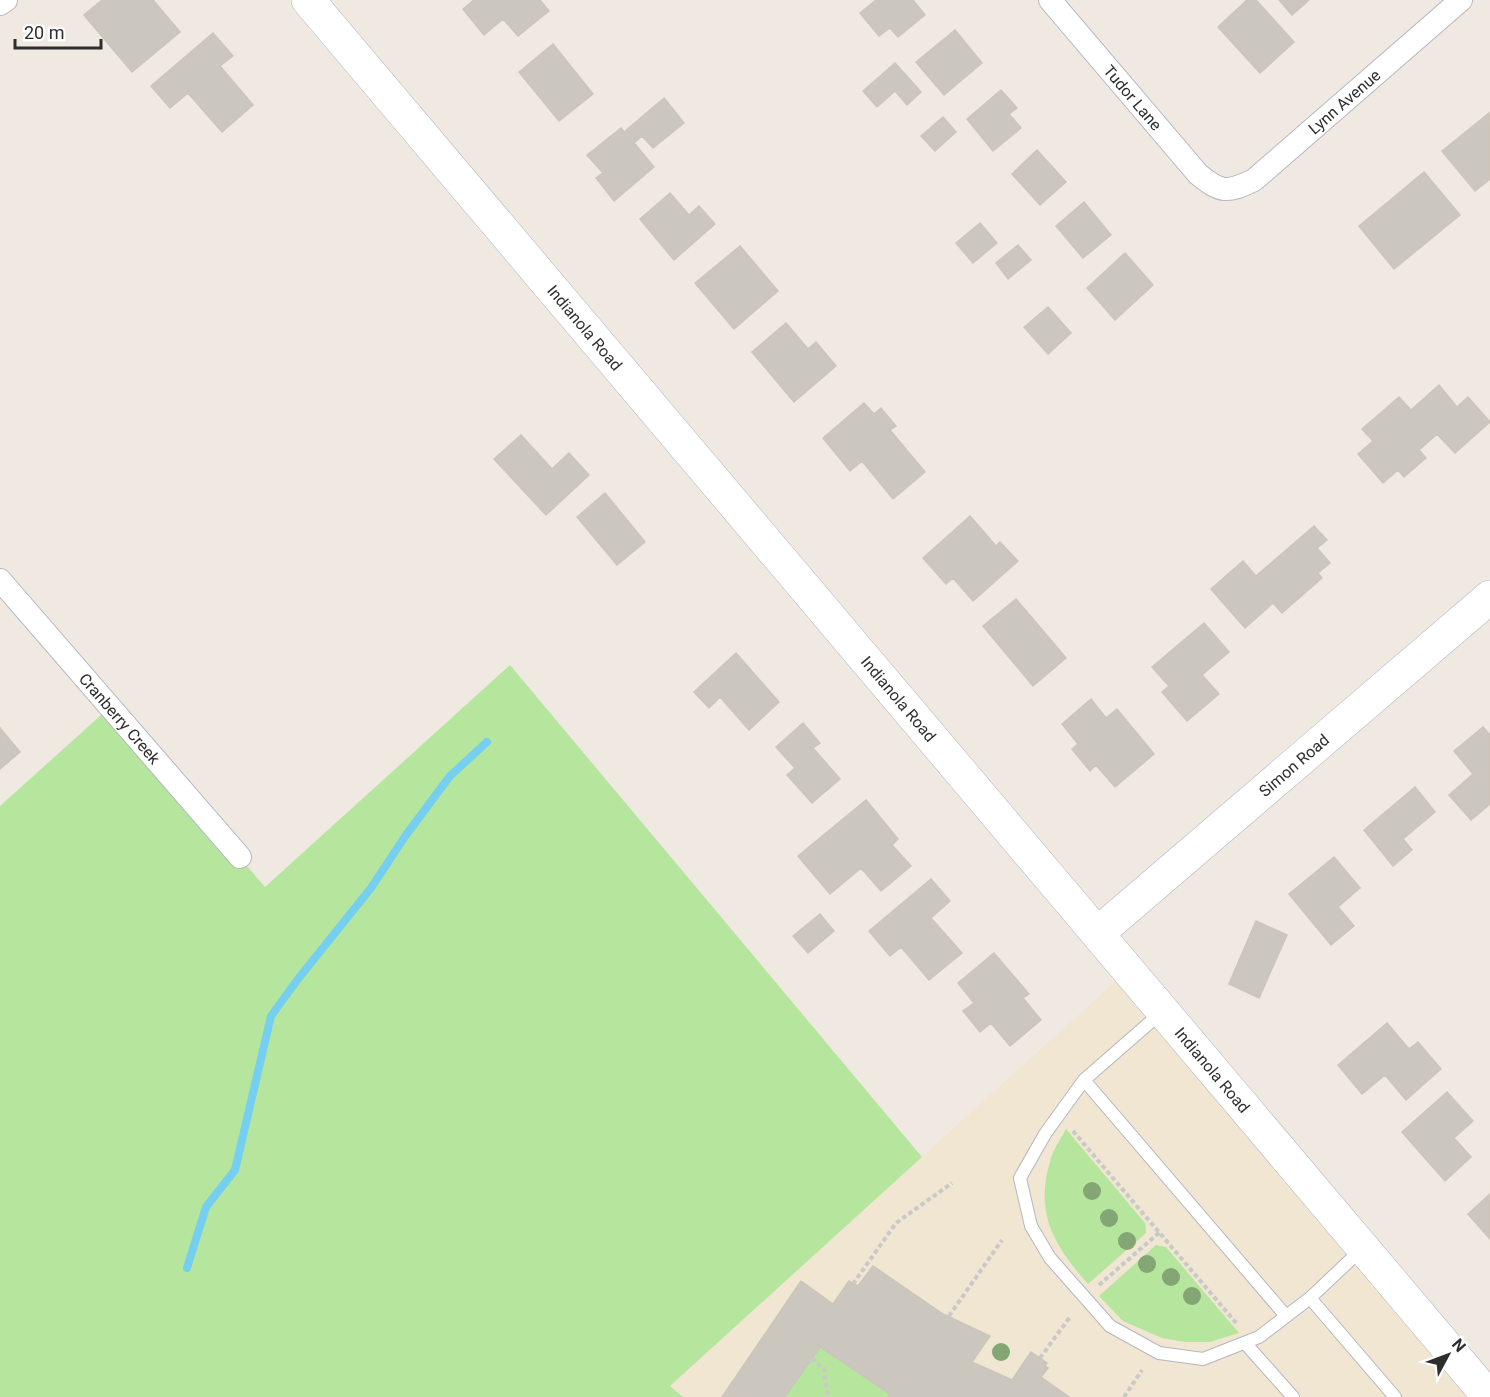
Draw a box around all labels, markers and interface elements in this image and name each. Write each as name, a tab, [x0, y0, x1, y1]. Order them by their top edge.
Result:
scale bar	[15, 12, 100, 50]
text: 20 m	[24, 22, 64, 43]
street label: Tudor Lane	[1100, 61, 1166, 134]
street label: Lynn Avenue	[1304, 65, 1384, 138]
street label: Indianola Road	[543, 281, 626, 374]
street label: Indianola Road	[857, 652, 940, 745]
street label: Cranberry Creek	[75, 669, 165, 768]
street label: Simon Road	[1255, 730, 1333, 800]
street label: Indianola Road	[1171, 1023, 1254, 1117]
north arrow	[1418, 1325, 1478, 1385]
text: N	[1448, 1335, 1470, 1356]

